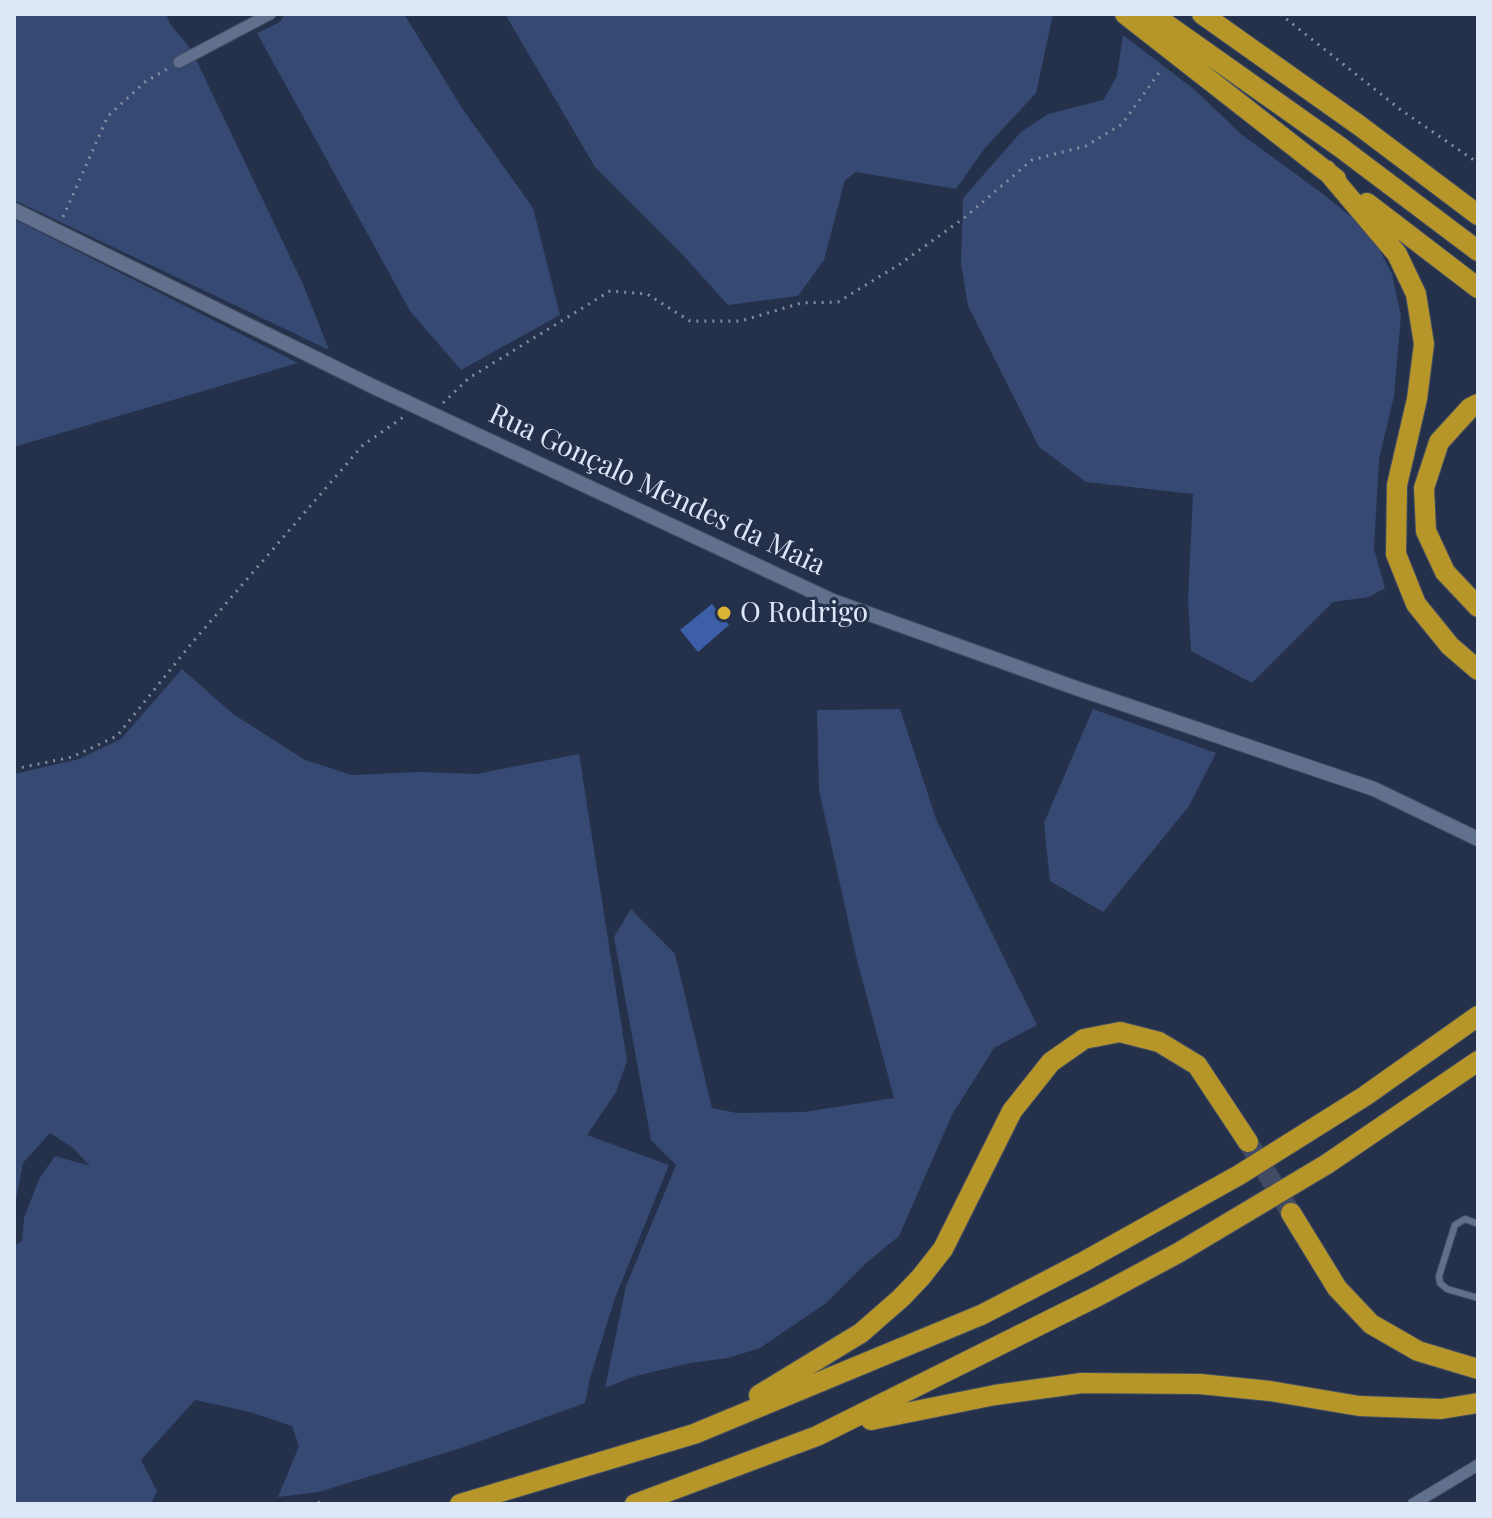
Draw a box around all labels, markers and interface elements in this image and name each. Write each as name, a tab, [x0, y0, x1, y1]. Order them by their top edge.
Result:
street label: Rua Gonçalo Mendes da Maia	[484, 397, 830, 583]
place label: O Rodrigo	[740, 596, 868, 630]
marker: O Rodrigo	[715, 604, 733, 622]

